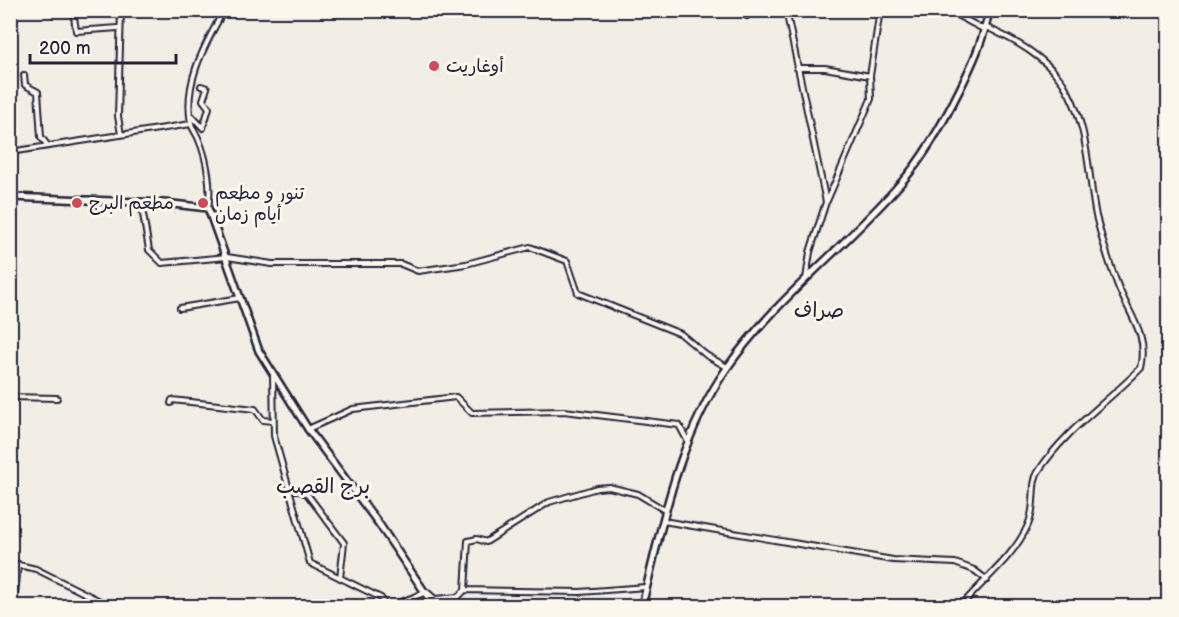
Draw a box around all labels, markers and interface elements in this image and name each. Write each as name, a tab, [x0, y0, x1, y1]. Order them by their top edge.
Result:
scale bar	[30, 27, 176, 65]
text: 200 m	[39, 38, 91, 59]
place label: أوغاريت	[446, 56, 504, 77]
marker: أوغاريت	[427, 59, 441, 73]
place label: تنور و مطعم أيام زمان	[215, 183, 305, 228]
place label: مطعم البرج	[89, 193, 174, 217]
marker: مطعم البرج	[70, 196, 84, 210]
marker: تنور و مطعم أيام زمان	[196, 196, 210, 210]
district label: صراف	[794, 298, 844, 323]
district label: برج القصب	[276, 474, 370, 500]

